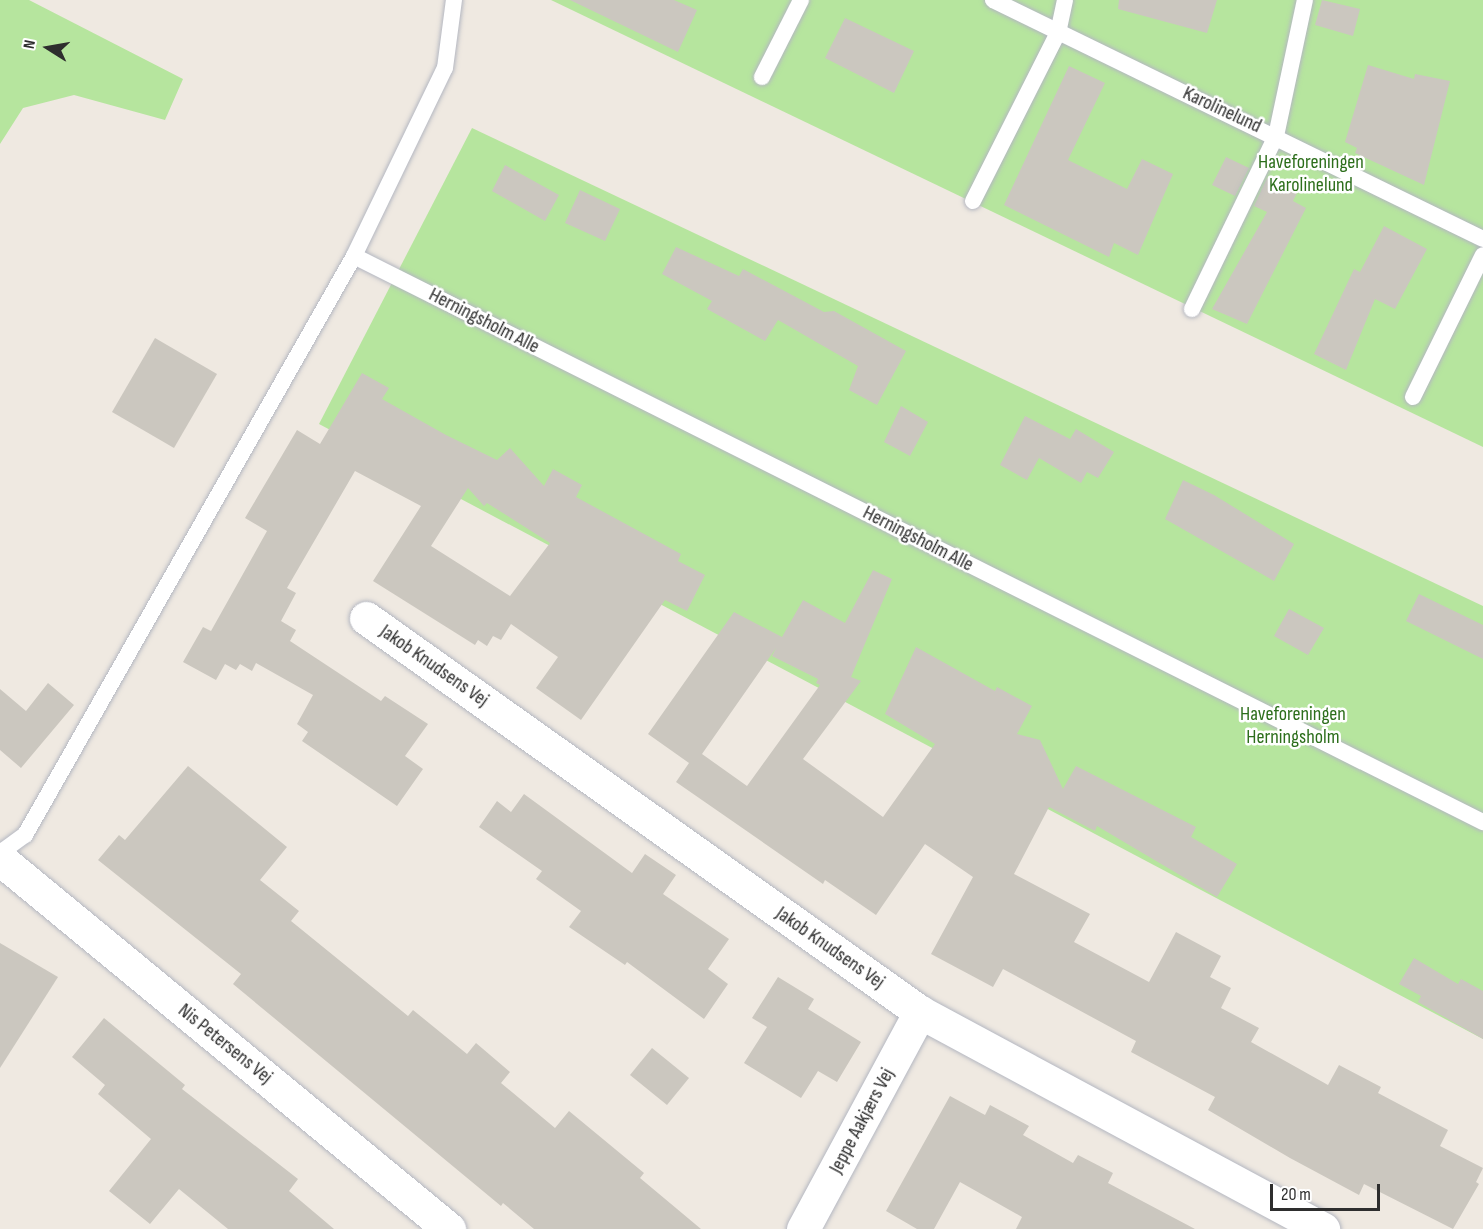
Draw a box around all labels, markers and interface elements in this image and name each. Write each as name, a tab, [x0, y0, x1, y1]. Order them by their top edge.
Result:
north arrow	[18, 18, 78, 78]
text: N	[20, 38, 40, 50]
street label: Karolinelund	[1179, 81, 1265, 139]
park label: Haveforeningen Karolinelund	[1258, 150, 1364, 197]
street label: Herningsholm Alle	[425, 283, 543, 359]
street label: Herningsholm Alle	[859, 501, 977, 577]
street label: Jakob Knudsens Vej	[375, 620, 493, 712]
park label: Haveforeningen Herningsholm	[1240, 702, 1346, 749]
street label: Jakob Knudsens Vej	[771, 902, 889, 994]
street label: Nis Petersens Vej	[173, 999, 277, 1089]
street label: Jeppe Aakjærs Vej	[824, 1064, 900, 1178]
scale bar	[1273, 1172, 1382, 1210]
text: 20 m	[1281, 1184, 1311, 1205]

